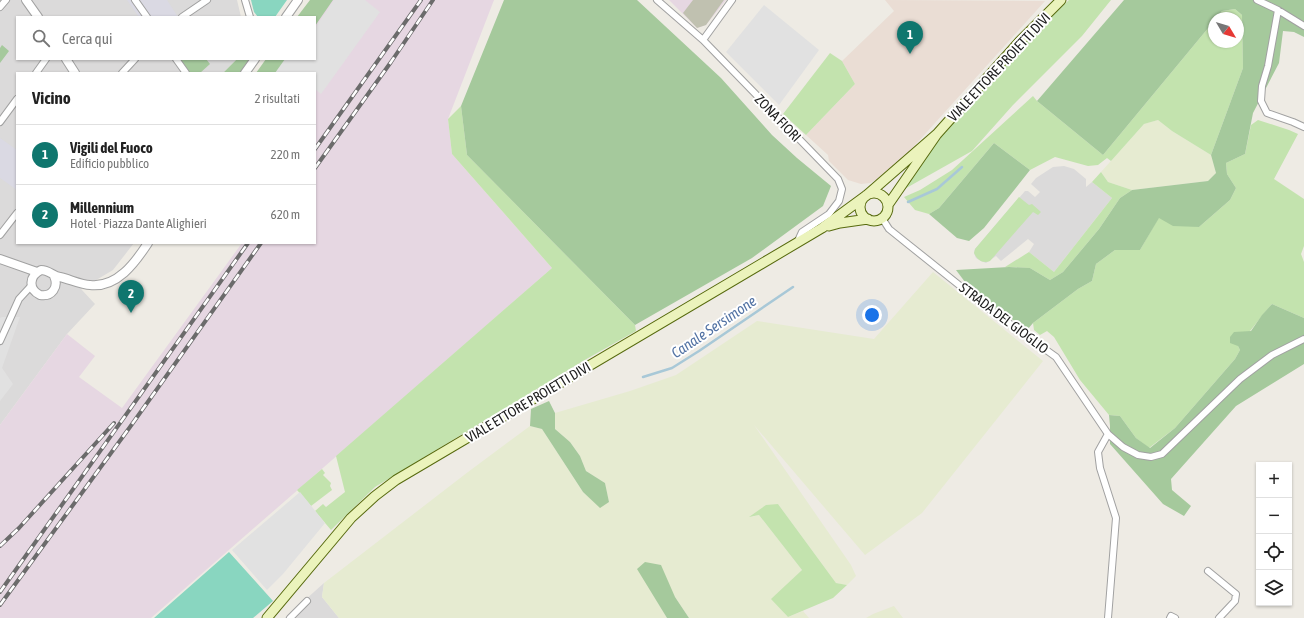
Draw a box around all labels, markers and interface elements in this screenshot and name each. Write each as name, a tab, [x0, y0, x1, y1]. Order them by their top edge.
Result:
street label: VIALE ETTORE PROIETTI DIVI	[944, 9, 1054, 125]
north arrow	[1208, 12, 1244, 48]
search box	[16, 16, 316, 60]
pin: 1	[897, 21, 923, 54]
icon: search	[30, 27, 52, 49]
text: Cerca qui	[62, 30, 112, 47]
text: Vicino	[32, 88, 71, 108]
text: 2 risultati	[254, 91, 300, 106]
street label: ZONA FIORI	[752, 91, 804, 145]
text: Vigili del Fuoco	[70, 139, 153, 156]
text: 1	[42, 147, 48, 162]
text: 220 m	[271, 147, 300, 162]
text: Edificio pubblico	[70, 156, 149, 171]
text: Millennium	[70, 199, 134, 216]
text: 2	[42, 207, 48, 222]
text: 620 m	[271, 207, 300, 222]
text: Hotel · Piazza Dante Alighieri	[70, 216, 207, 231]
street label: STRADA DEL GIOGLIO	[956, 279, 1052, 357]
pin: 2	[118, 280, 144, 313]
water label: Canale Sersimone	[668, 292, 760, 361]
your location	[862, 305, 882, 325]
street label: VIALE ETTORE PROIETTI DIVI	[463, 358, 593, 446]
map controls	[1256, 462, 1292, 606]
button: +	[1256, 462, 1292, 498]
button: −	[1256, 498, 1292, 534]
button: locate	[1256, 534, 1292, 570]
button: layers	[1256, 570, 1292, 606]

